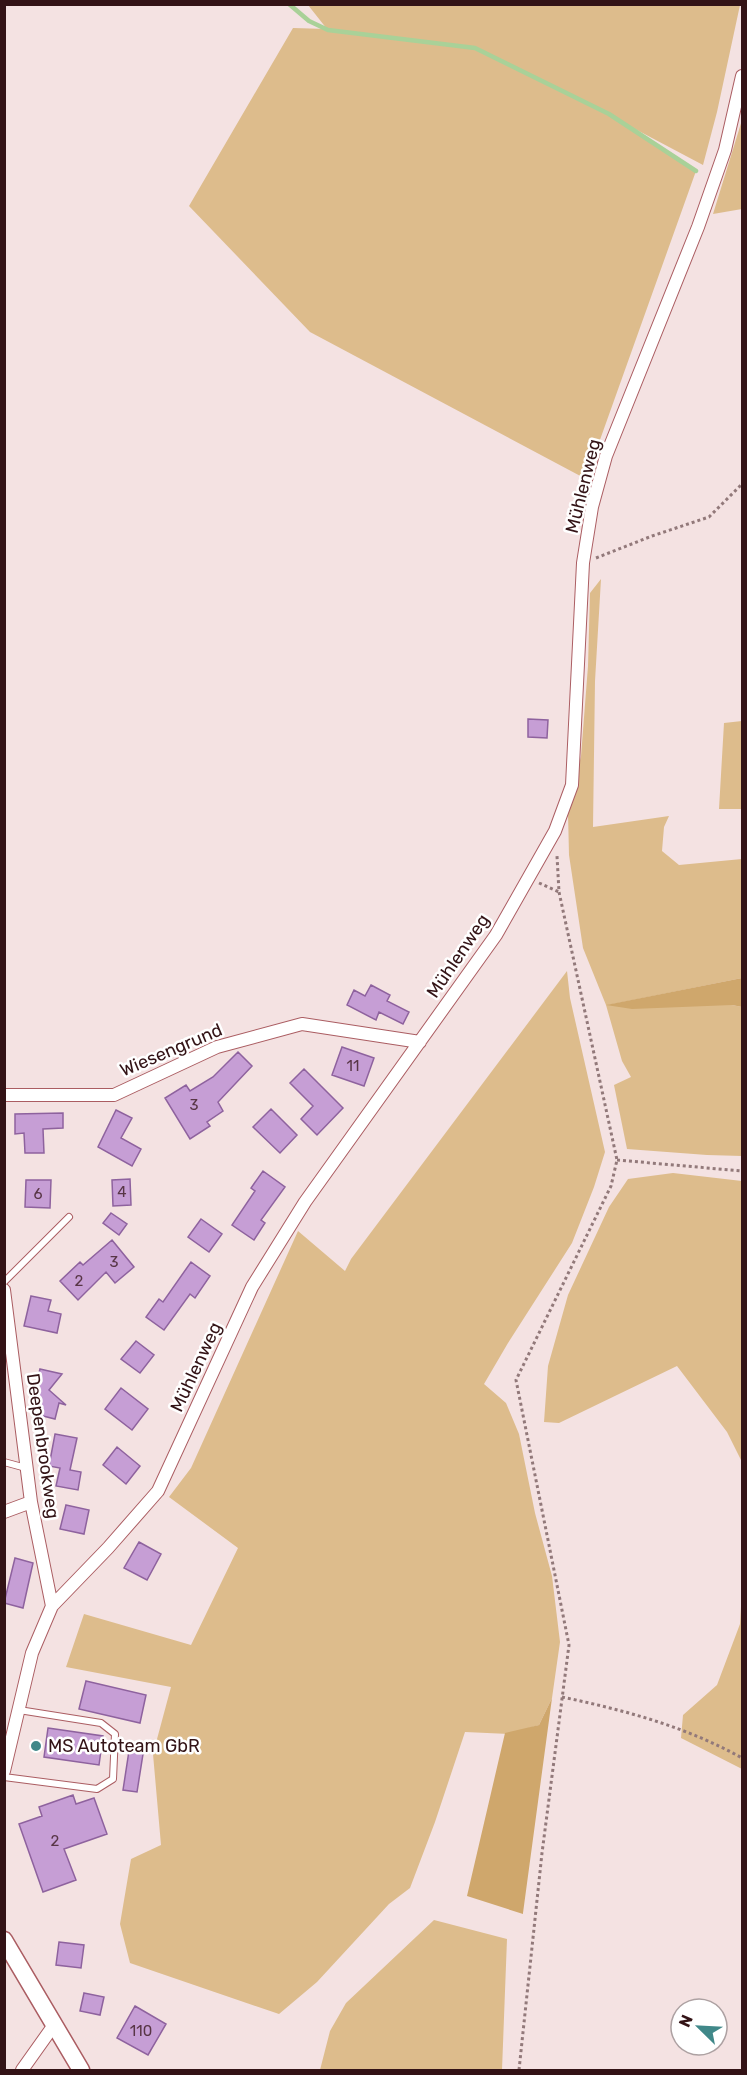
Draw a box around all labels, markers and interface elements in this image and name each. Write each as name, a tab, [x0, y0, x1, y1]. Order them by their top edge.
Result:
street label: Mühlenweg	[561, 437, 605, 535]
street label: Mühlenweg	[422, 910, 494, 1002]
street label: Wiesengrund	[117, 1019, 225, 1081]
house number: 11	[347, 1057, 359, 1075]
house number: 3	[189, 1096, 199, 1114]
house number: 4	[117, 1183, 127, 1201]
house number: 6	[33, 1185, 43, 1203]
house number: 3	[109, 1253, 119, 1271]
house number: 2	[75, 1272, 84, 1290]
street label: Mühlenweg	[166, 1319, 226, 1415]
street label: Deepenbrookweg	[22, 1372, 64, 1520]
place label: MS Autoteam GbR	[48, 1735, 200, 1757]
marker: MS Autoteam GbR	[29, 1739, 43, 1753]
house number: 2	[51, 1832, 60, 1850]
north arrow	[669, 1997, 729, 2057]
text: N	[675, 2012, 697, 2030]
house number: 110	[130, 2022, 152, 2040]

